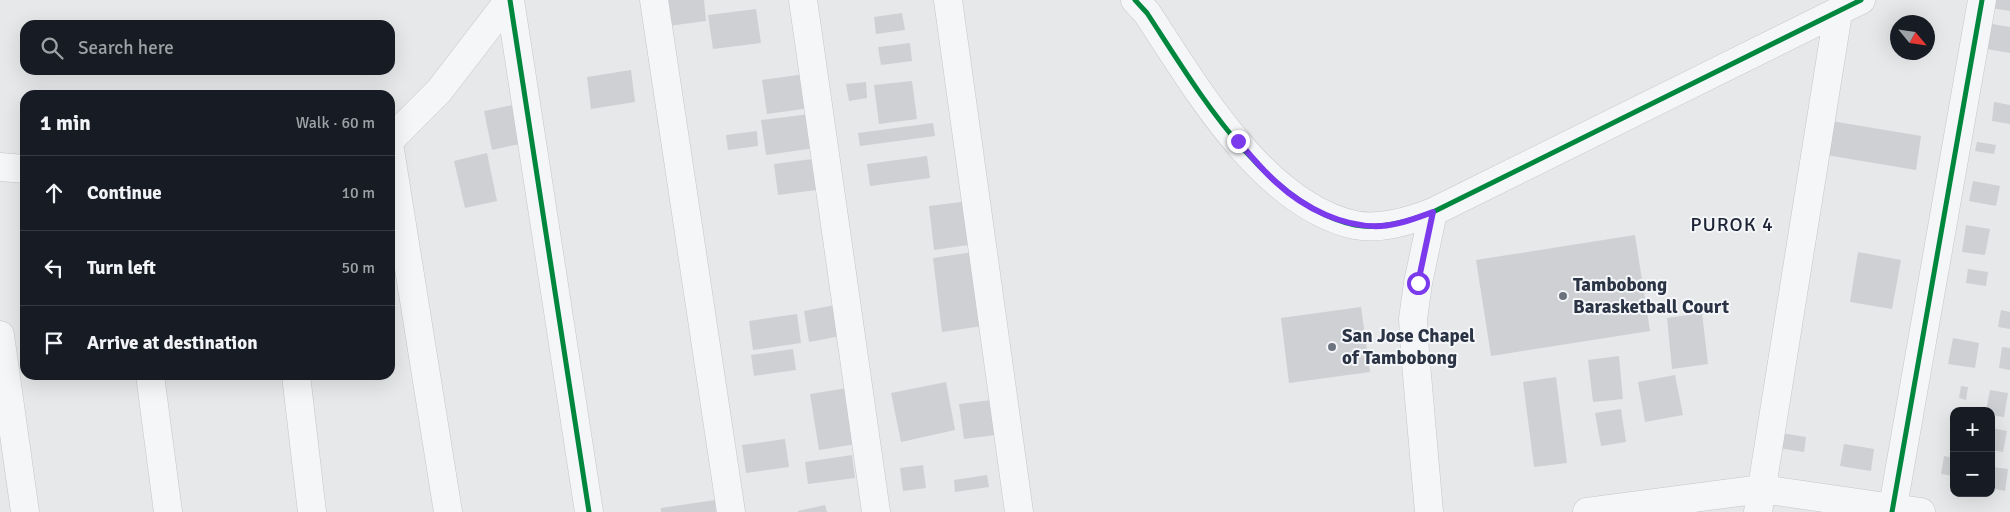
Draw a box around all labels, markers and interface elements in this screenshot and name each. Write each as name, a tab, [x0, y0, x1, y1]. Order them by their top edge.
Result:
north arrow	[1890, 15, 1935, 60]
search box	[20, 20, 395, 75]
icon: search	[38, 34, 66, 62]
text: Search here	[78, 36, 174, 60]
text: 1 min	[40, 110, 91, 136]
text: Walk · 60 m	[296, 113, 375, 133]
route end	[1227, 130, 1250, 153]
icon: ahead	[40, 179, 68, 207]
text: Continue	[87, 181, 162, 205]
text: 10 m	[341, 183, 375, 203]
district label: PUROK 4	[1690, 212, 1774, 237]
icon: left	[40, 254, 68, 282]
text: Turn left	[87, 256, 156, 280]
text: 50 m	[341, 258, 375, 278]
route start	[1407, 272, 1430, 295]
place label: Tambobong Barasketball Court	[1573, 273, 1729, 319]
marker: Tambobong Barasketball Court	[1557, 290, 1569, 302]
place label: San Jose Chapel of Tambobong	[1342, 324, 1475, 370]
icon: arrive	[40, 329, 68, 357]
text: Arrive at destination	[87, 331, 258, 355]
marker: San Jose Chapel of Tambobong	[1326, 341, 1338, 353]
map controls	[1950, 407, 1995, 497]
button: +	[1950, 407, 1995, 452]
button: −	[1950, 452, 1995, 497]

